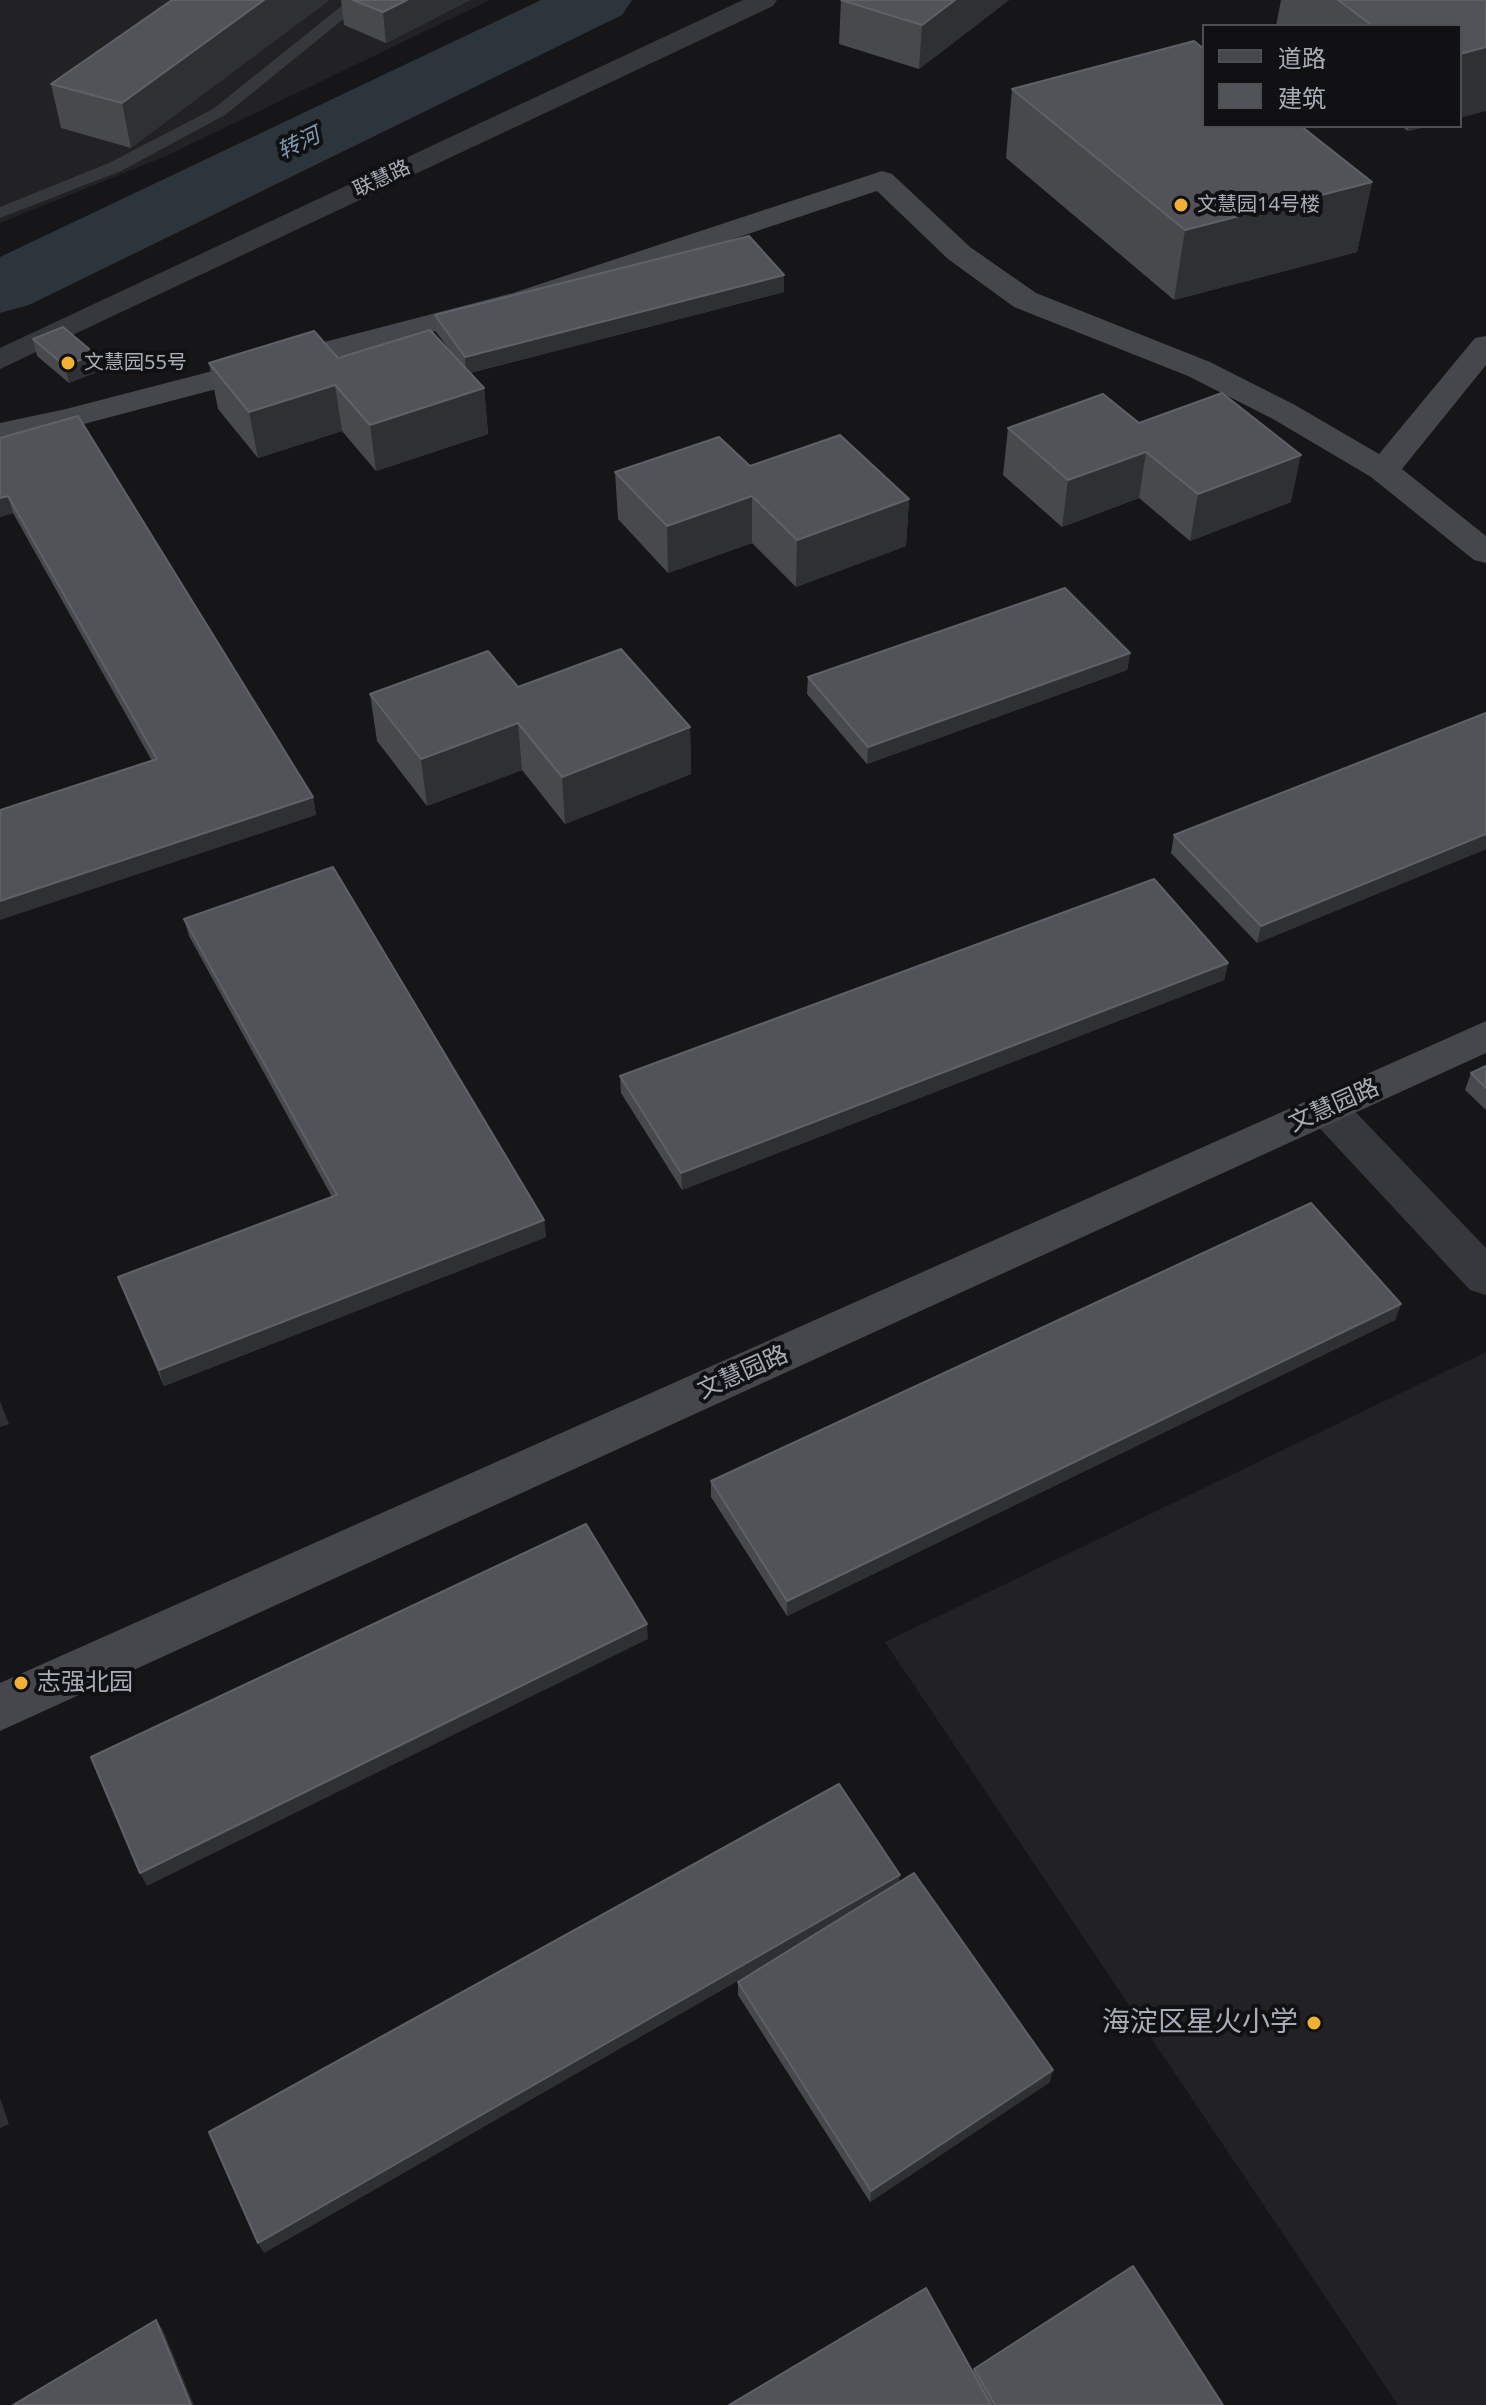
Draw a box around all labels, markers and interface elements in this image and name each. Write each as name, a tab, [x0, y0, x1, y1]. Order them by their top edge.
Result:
legend	[1202, 24, 1462, 128]
text: 道路	[1278, 41, 1326, 74]
text: 建筑	[1278, 81, 1326, 114]
water label: 转河	[273, 122, 325, 166]
street label: 联慧路	[350, 155, 414, 203]
place label: 文慧园14号楼	[1197, 193, 1320, 217]
marker: 文慧园14号楼	[1172, 196, 1190, 214]
place label: 文慧园55号	[84, 351, 187, 375]
marker: 文慧园55号	[59, 354, 77, 372]
street label: 文慧园路	[1284, 1073, 1384, 1139]
street label: 文慧园路	[693, 1340, 793, 1406]
place label: 志强北园	[37, 1669, 133, 1697]
marker: 志强北园	[12, 1674, 30, 1692]
place label: 海淀区星火小学	[1102, 2006, 1298, 2040]
marker: 海淀区星火小学	[1305, 2014, 1323, 2032]

